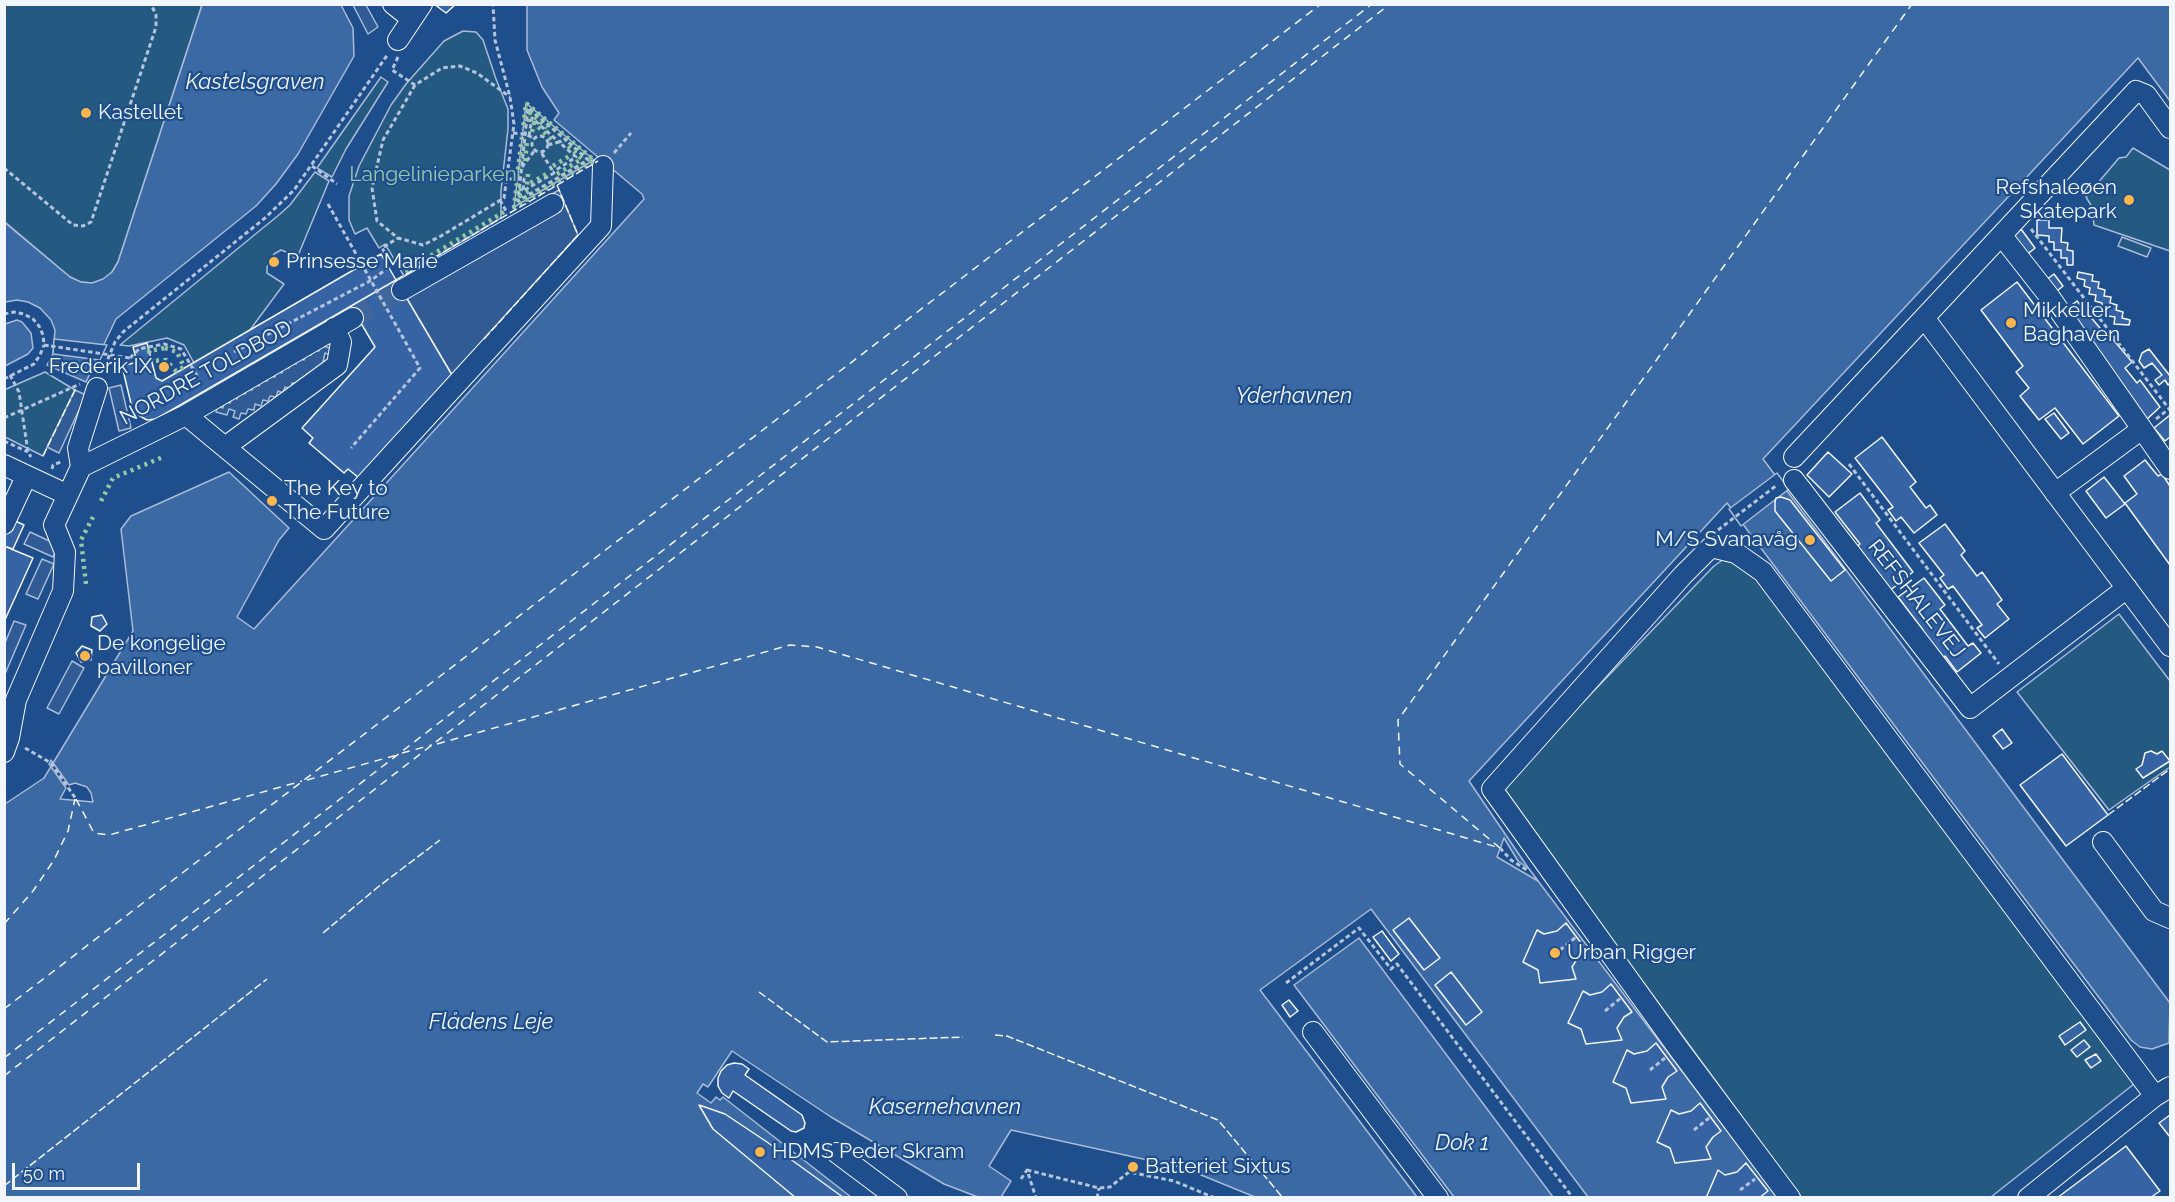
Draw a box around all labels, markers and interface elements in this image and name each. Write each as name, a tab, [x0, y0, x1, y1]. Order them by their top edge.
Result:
water label: Kastelsgraven	[185, 69, 325, 95]
place label: Kastellet	[98, 100, 183, 126]
marker: Kastellet	[79, 106, 93, 120]
park label: Langelinieparken	[349, 162, 517, 188]
place label: Refshaleøen Skatepark	[1996, 175, 2117, 225]
marker: Refshaleøen Skatepark	[2122, 193, 2136, 207]
place label: Prinsesse Marie	[286, 249, 438, 275]
marker: Prinsesse Marie	[267, 255, 281, 269]
place label: Mikkeller Baghaven	[2023, 298, 2120, 348]
street label: NORDRE TOLDBOD	[116, 315, 296, 431]
marker: Mikkeller Baghaven	[2004, 316, 2018, 330]
place label: Frederik IX	[49, 354, 152, 380]
marker: Frederik IX	[157, 360, 171, 374]
water label: Yderhavnen	[1236, 383, 1352, 409]
place label: The Key to The Future	[284, 476, 390, 526]
marker: The Key to The Future	[265, 494, 279, 508]
place label: M/S Svanavåg	[1655, 527, 1798, 553]
marker: M/S Svanavåg	[1803, 533, 1817, 547]
street label: REFSHALEVEJ	[1862, 535, 1970, 663]
place label: De kongelige pavilloner	[97, 631, 226, 681]
marker: De kongelige pavilloner	[78, 649, 92, 663]
place label: Urban Rigger	[1567, 940, 1696, 966]
marker: Urban Rigger	[1548, 946, 1562, 960]
water label: Flådens Leje	[429, 1009, 553, 1035]
water label: Kasernehavnen	[869, 1094, 1021, 1120]
water label: Dok 1	[1435, 1130, 1489, 1156]
place label: HDMS Peder Skram	[772, 1139, 964, 1165]
marker: HDMS Peder Skram	[753, 1145, 767, 1159]
scale bar	[15, 1151, 142, 1189]
place label: Batteriet Sixtus	[1145, 1154, 1291, 1180]
marker: Batteriet Sixtus	[1126, 1160, 1140, 1174]
text: 50 m	[23, 1163, 65, 1184]

